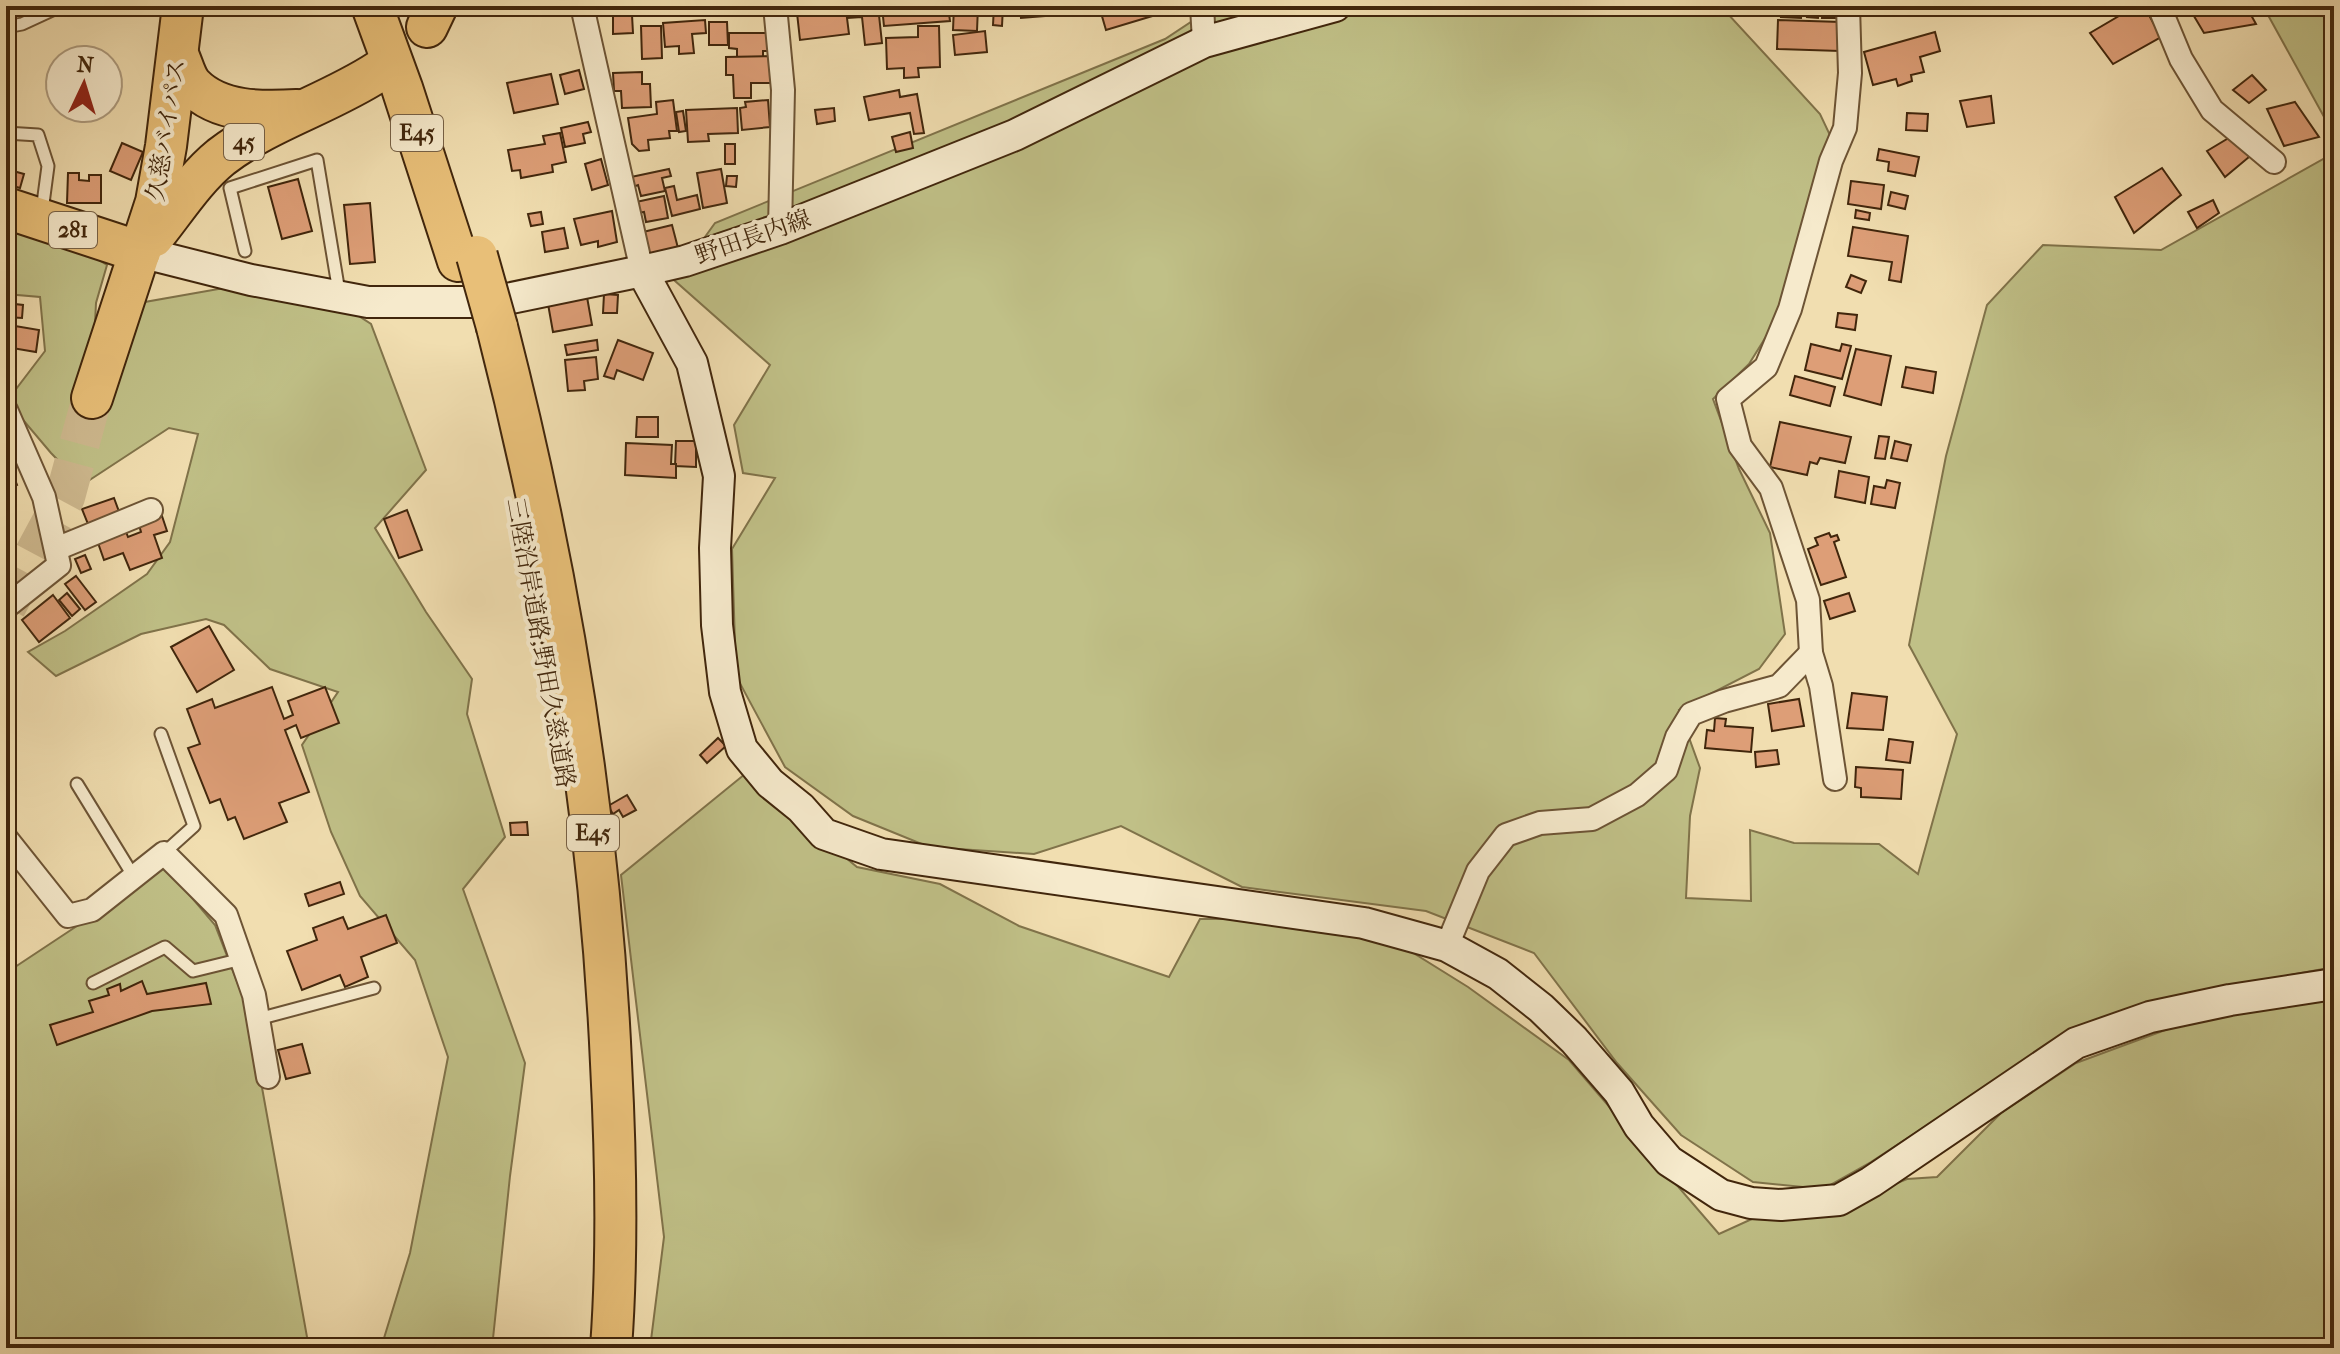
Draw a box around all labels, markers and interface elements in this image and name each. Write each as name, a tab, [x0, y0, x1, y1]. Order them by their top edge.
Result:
north arrow	[44, 44, 124, 124]
text: N	[76, 51, 95, 79]
street label: 久慈バイパス	[141, 57, 191, 203]
road number: E45	[391, 115, 443, 151]
road number: 45	[224, 124, 264, 160]
street label: 野田長内線	[692, 204, 814, 270]
road number: 281	[49, 212, 97, 248]
street label: 三陸沿岸道路;野田久慈道路	[502, 496, 580, 790]
road number: E45	[567, 815, 619, 851]

